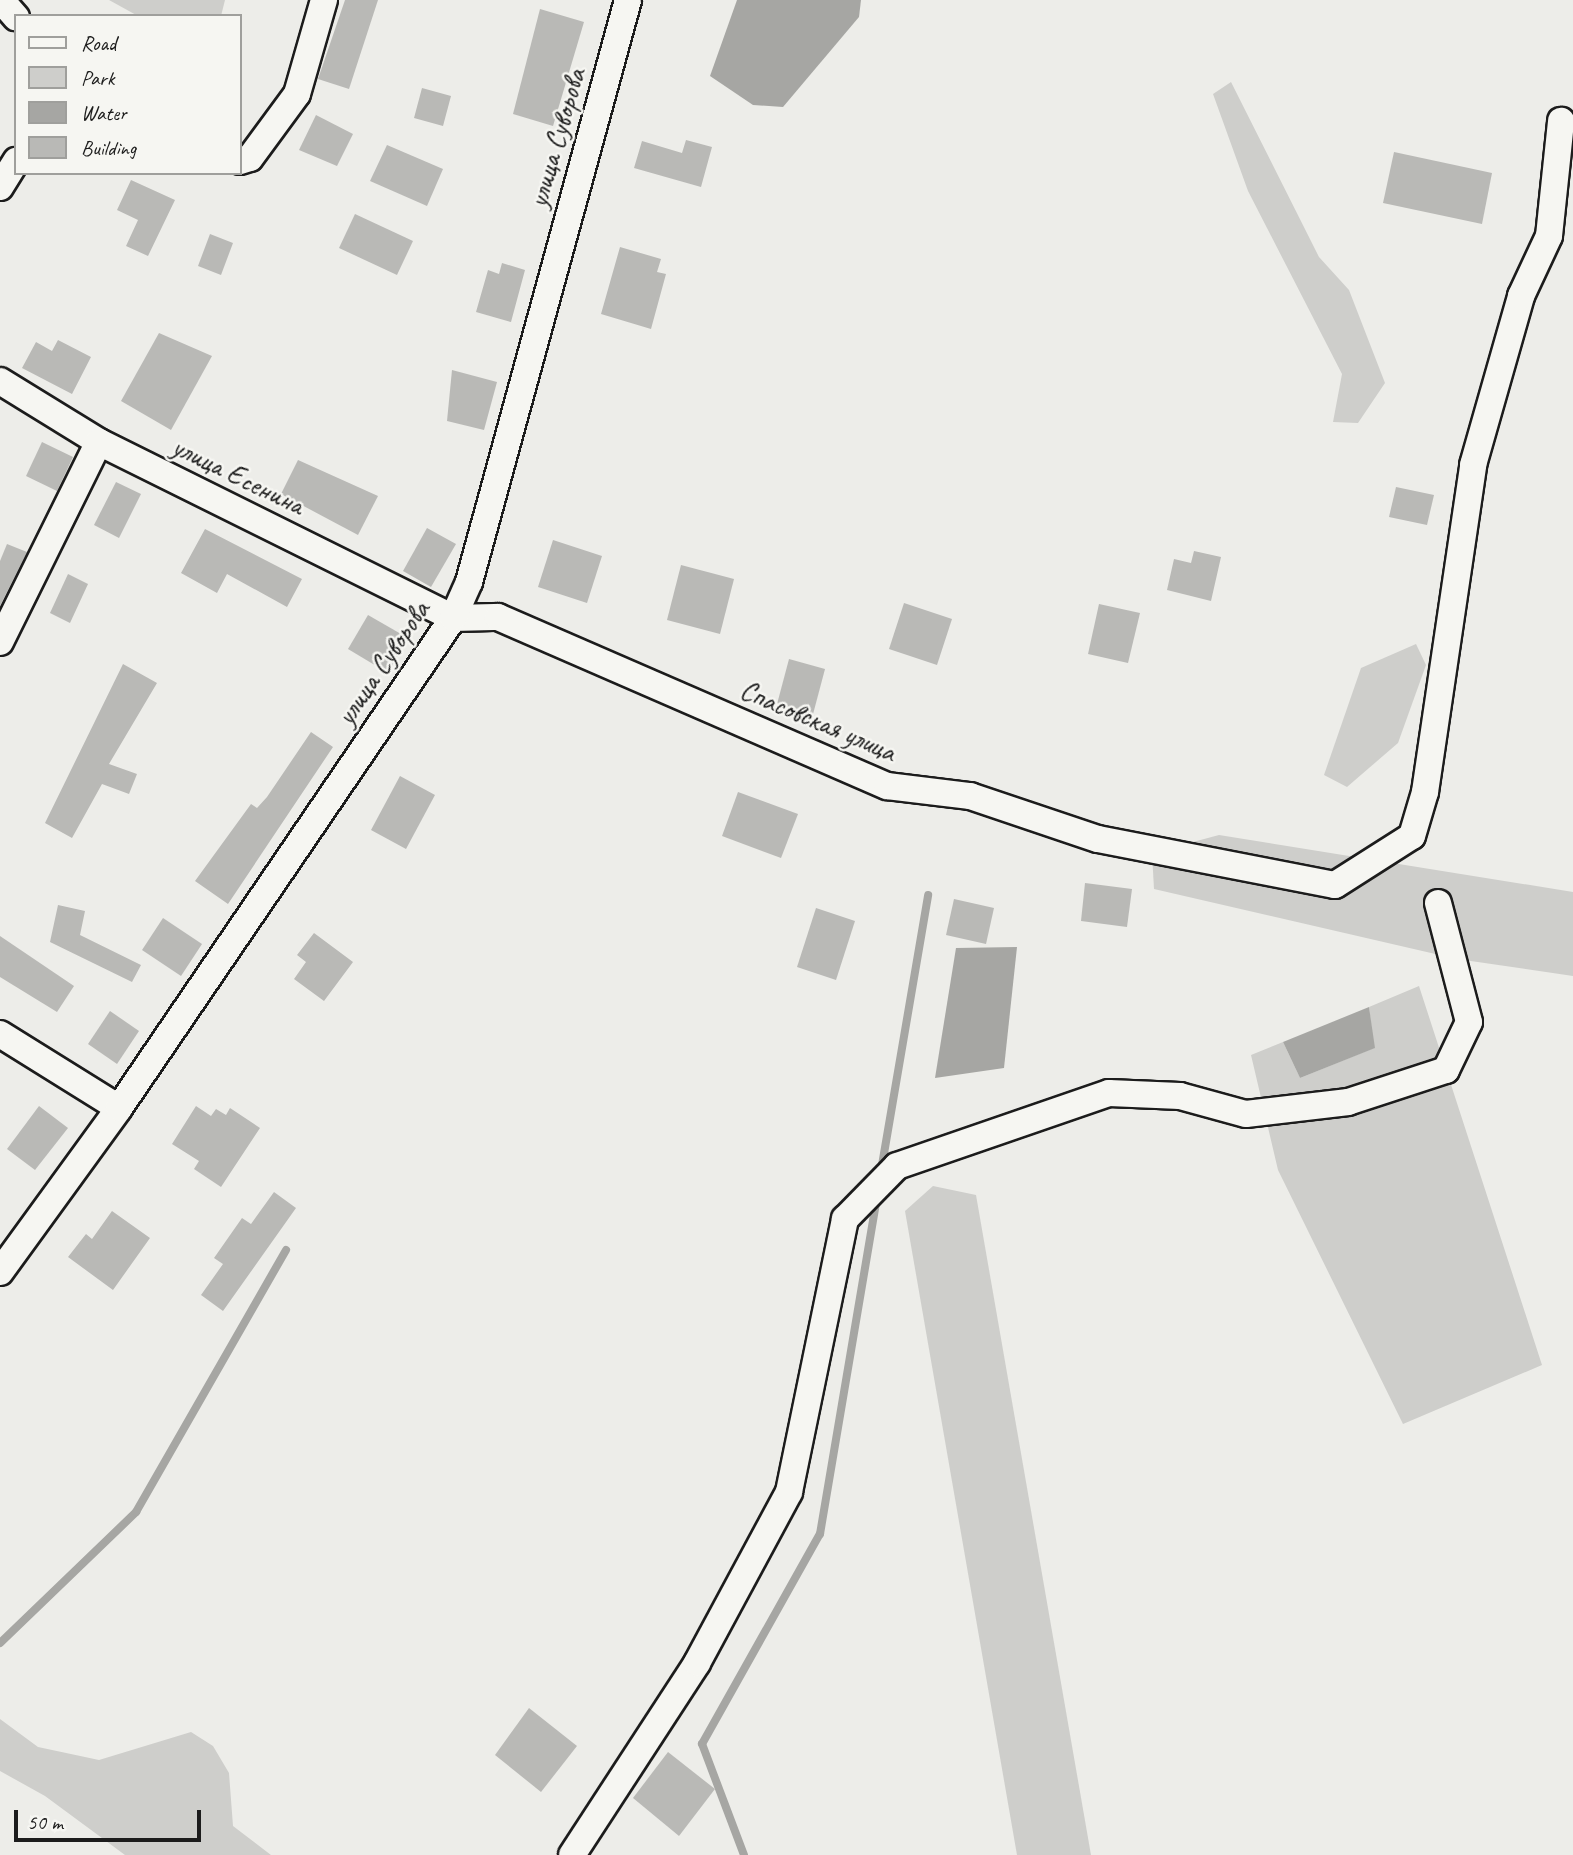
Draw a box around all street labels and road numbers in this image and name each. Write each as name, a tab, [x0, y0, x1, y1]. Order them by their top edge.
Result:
street label: улица Суворова	[521, 65, 593, 211]
street label: улица Есенина	[167, 430, 309, 522]
street label: улица Суворова	[329, 594, 437, 732]
street label: Спасовская улица	[735, 673, 901, 769]

